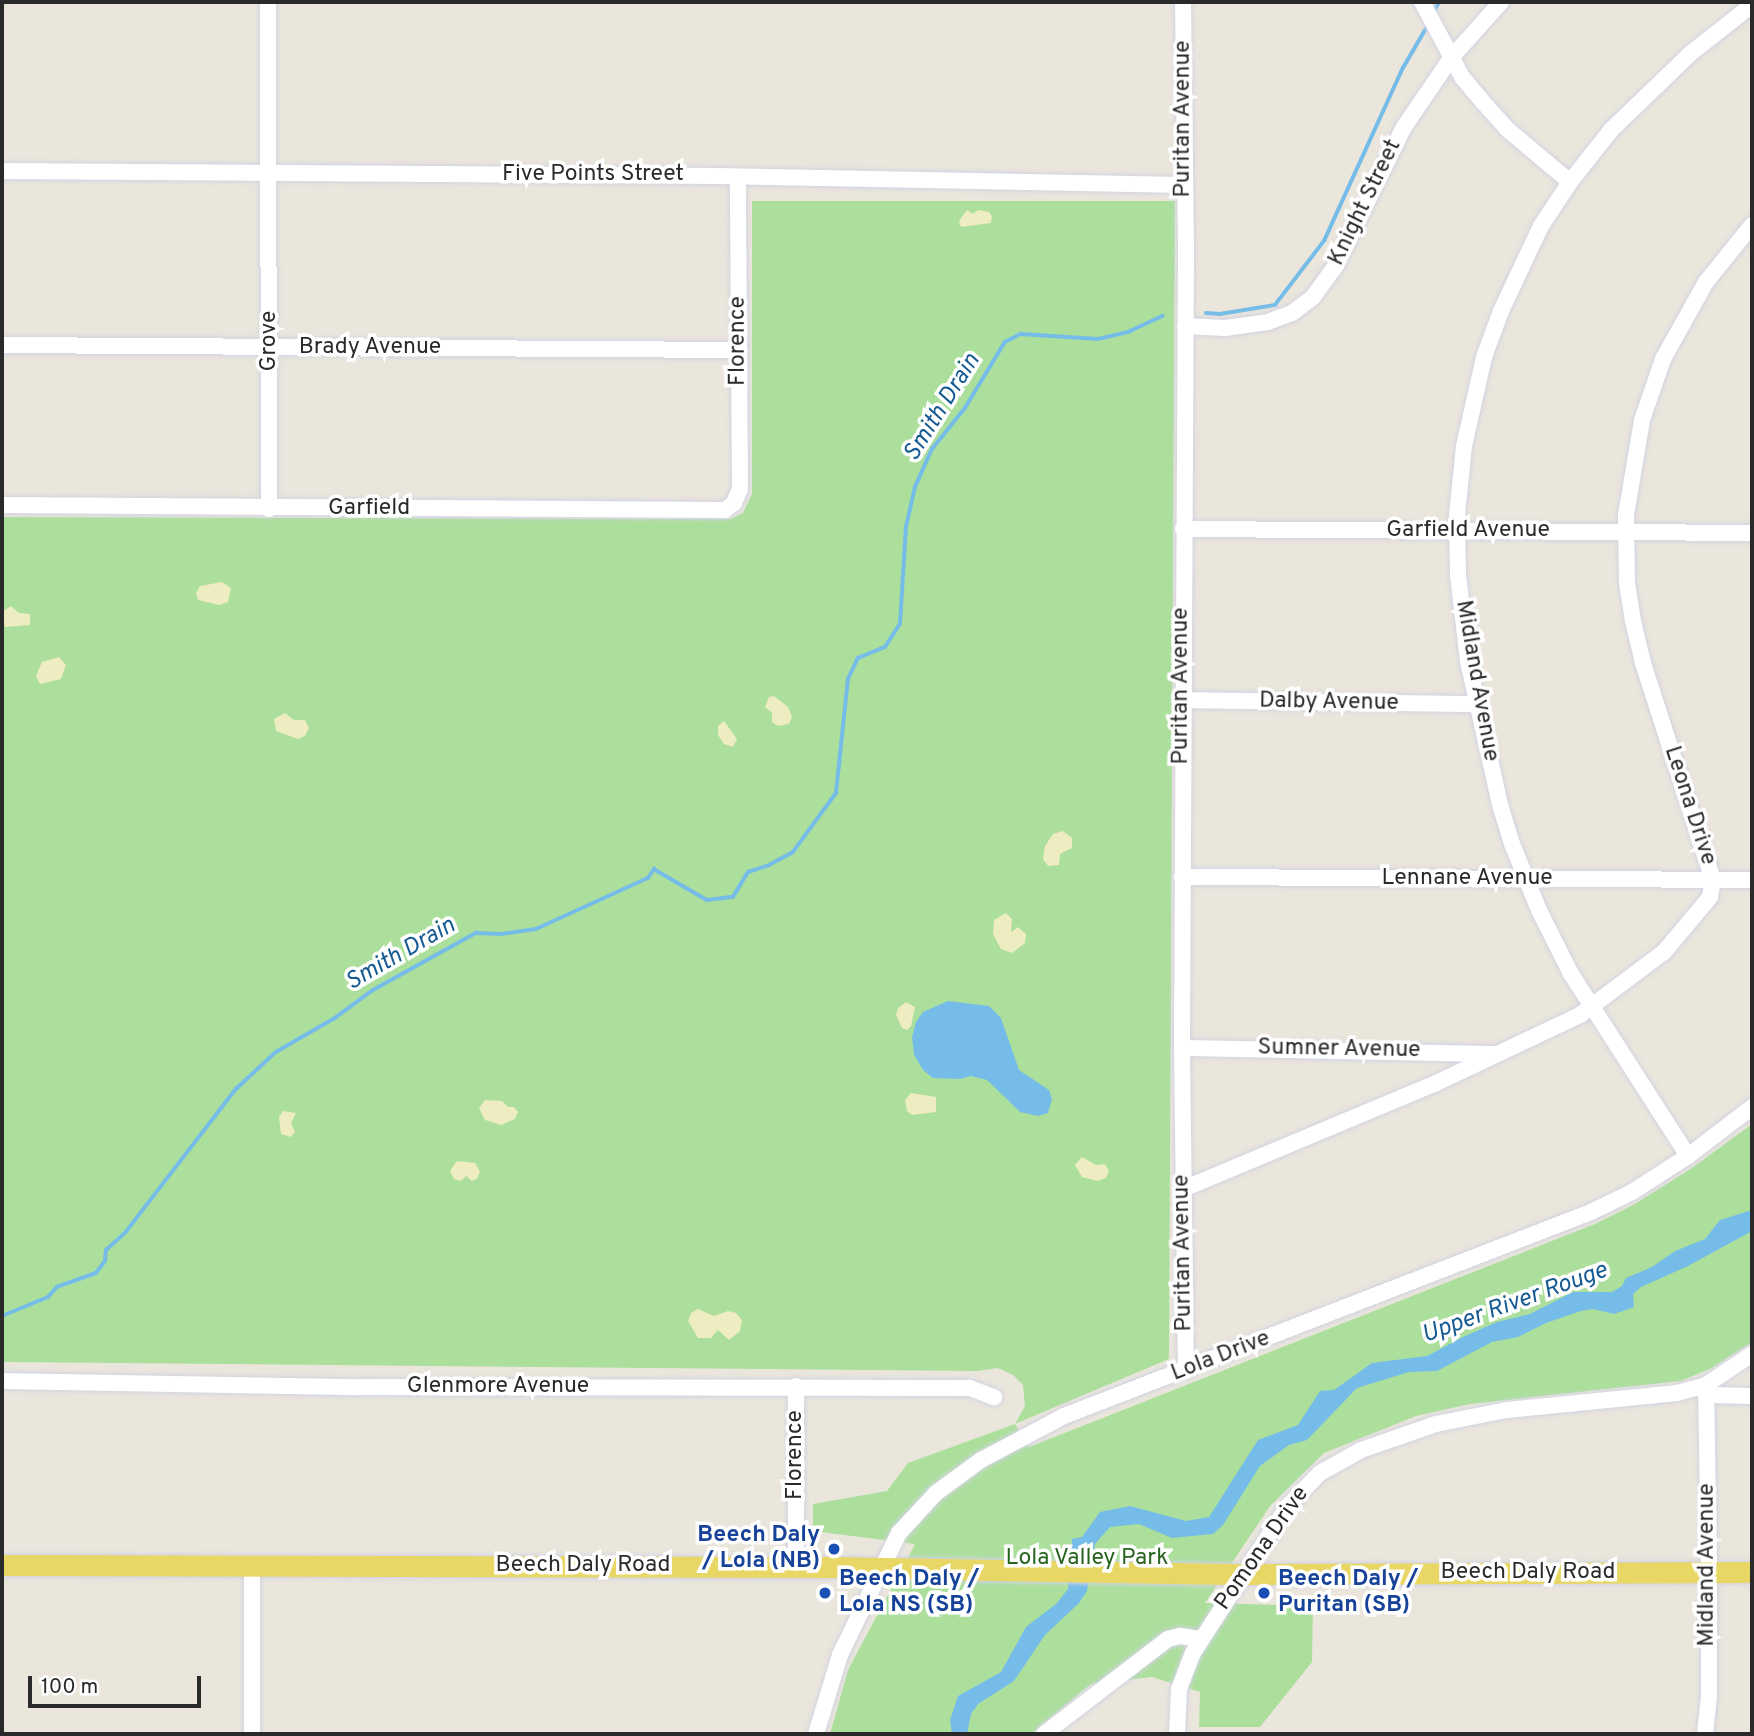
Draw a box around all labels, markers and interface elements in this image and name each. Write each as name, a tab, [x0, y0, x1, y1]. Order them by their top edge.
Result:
street label: Puritan Avenue	[1170, 40, 1198, 198]
street label: Knight Street	[1324, 135, 1408, 271]
street label: Five Points Street	[502, 161, 684, 189]
street label: Florence	[725, 296, 753, 386]
street label: Grove	[256, 311, 284, 371]
street label: Brady Avenue	[298, 334, 442, 362]
water label: Smith Drain	[899, 349, 987, 467]
street label: Garfield	[328, 495, 410, 523]
street label: Garfield Avenue	[1386, 517, 1550, 545]
street label: Midland Avenue	[1448, 598, 1504, 764]
street label: Puritan Avenue	[1168, 607, 1196, 765]
street label: Dalby Avenue	[1258, 688, 1400, 718]
street label: Leona Drive	[1657, 743, 1721, 869]
street label: Lennane Avenue	[1381, 865, 1553, 893]
water label: Smith Drain	[341, 912, 461, 998]
street label: Sumner Avenue	[1257, 1035, 1421, 1065]
street label: Puritan Avenue	[1169, 1174, 1199, 1332]
water label: Upper River Rouge	[1418, 1257, 1612, 1351]
street label: Lola Drive	[1168, 1326, 1274, 1388]
street label: Glenmore Avenue	[406, 1373, 590, 1401]
street label: Florence	[782, 1410, 810, 1500]
street label: Pomona Drive	[1210, 1482, 1316, 1616]
street label: Midland Avenue	[1694, 1483, 1722, 1647]
place label: Beech Daly / Lola (NB)	[697, 1522, 820, 1576]
marker: Beech Daly / Lola (NB)	[826, 1541, 842, 1557]
park label: Lola Valley Park	[1005, 1545, 1169, 1573]
street label: Beech Daly Road	[496, 1552, 670, 1580]
street label: Beech Daly Road	[1441, 1559, 1615, 1587]
place label: Beech Daly / Lola NS (SB)	[839, 1566, 980, 1620]
place label: Beech Daly / Puritan (SB)	[1278, 1566, 1419, 1620]
marker: Beech Daly / Lola NS (SB)	[817, 1585, 833, 1601]
marker: Beech Daly / Puritan (SB)	[1256, 1585, 1272, 1601]
scale bar	[32, 1662, 205, 1706]
text: 100 m	[41, 1674, 98, 1701]

